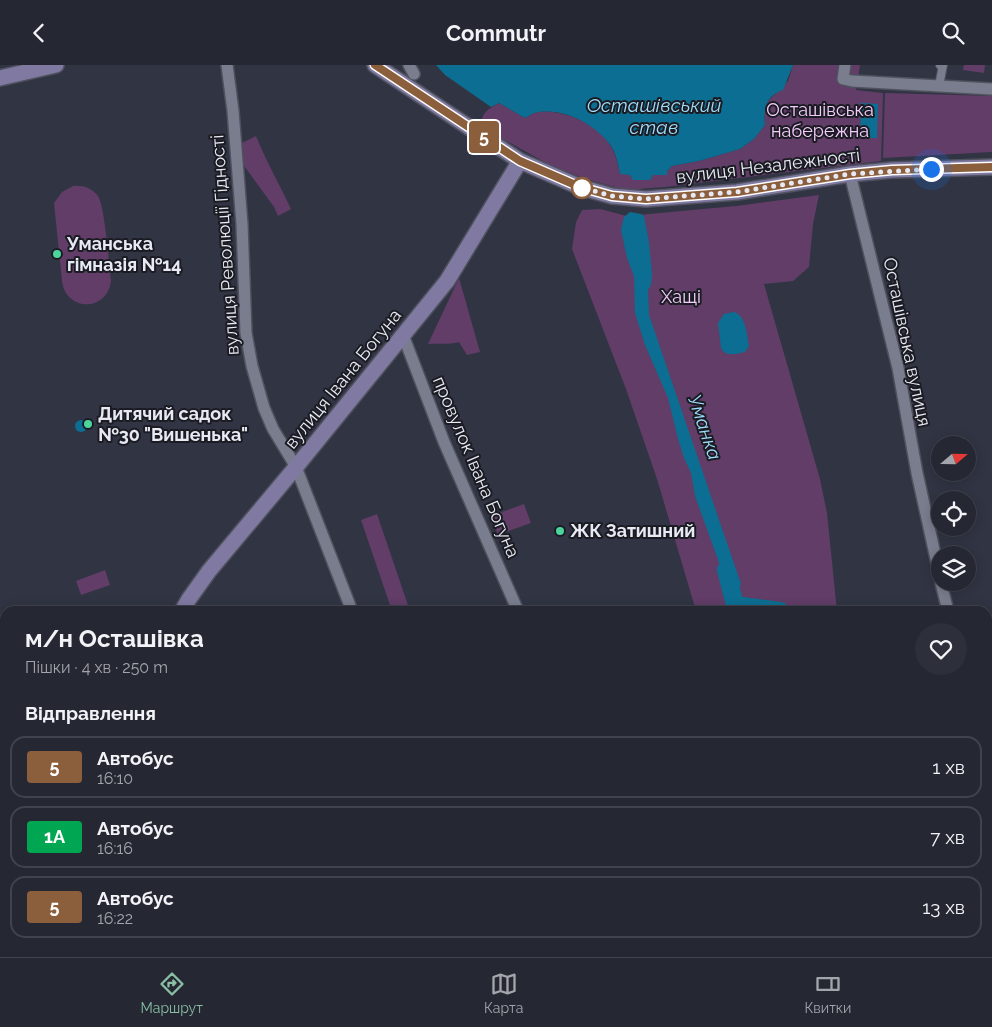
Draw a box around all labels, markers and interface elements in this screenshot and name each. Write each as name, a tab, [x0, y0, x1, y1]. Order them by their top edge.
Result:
icon: back	[25, 19, 53, 47]
icon: search	[939, 19, 967, 47]
text: Commutr	[446, 20, 546, 46]
water label: Осташівський став	[587, 94, 722, 138]
park label: Осташівська набережна	[766, 99, 874, 141]
line badge: 5	[468, 121, 500, 153]
text: 5	[479, 126, 489, 147]
street label: вулиця Революції Гідності	[206, 134, 243, 356]
street label: вулиця Незалежності	[675, 144, 861, 187]
your location	[919, 157, 944, 182]
unlabelled marker	[571, 177, 593, 199]
place label: Уманська гімназія №14	[66, 233, 181, 275]
marker: Уманська гімназія №14	[51, 248, 63, 260]
street label: Осташівська вулиця	[879, 256, 936, 428]
park label: Хащі	[661, 286, 701, 307]
street label: вулиця Івана Богуна	[280, 305, 405, 453]
street label: провулок Івана Богуна	[429, 373, 524, 561]
water label: Уманка	[684, 391, 726, 463]
place label: Дитячий садок №30 "Вишенька"	[98, 403, 248, 445]
marker: Дитячий садок №30 "Вишенька"	[82, 418, 94, 430]
north arrow	[931, 436, 976, 481]
map controls	[931, 436, 976, 591]
button: locate	[931, 491, 976, 536]
place label: ЖК Затишний	[570, 520, 695, 541]
marker: ЖК Затишний	[554, 525, 566, 537]
button: layers	[931, 546, 976, 591]
button: heart	[915, 623, 967, 675]
text: м/н Осташівка	[25, 624, 204, 653]
text: Пішки · 4 хв · 250 m	[25, 658, 168, 677]
text: Відправлення	[25, 702, 156, 724]
text: Автобус	[97, 747, 174, 769]
text: 5	[50, 756, 59, 777]
text: 1 хв	[932, 756, 965, 778]
text: 16:10	[97, 769, 133, 788]
text: Автобус	[97, 817, 174, 839]
text: 1А	[44, 826, 65, 847]
text: 7 хв	[930, 826, 965, 848]
text: 16:16	[97, 839, 133, 858]
text: Автобус	[97, 887, 174, 909]
text: 5	[50, 896, 59, 917]
text: 13 хв	[922, 896, 965, 918]
text: 16:22	[97, 909, 133, 928]
tab: Маршрут	[141, 970, 203, 1016]
tab: Карта	[484, 970, 523, 1016]
tab: Квитки	[804, 970, 851, 1016]

